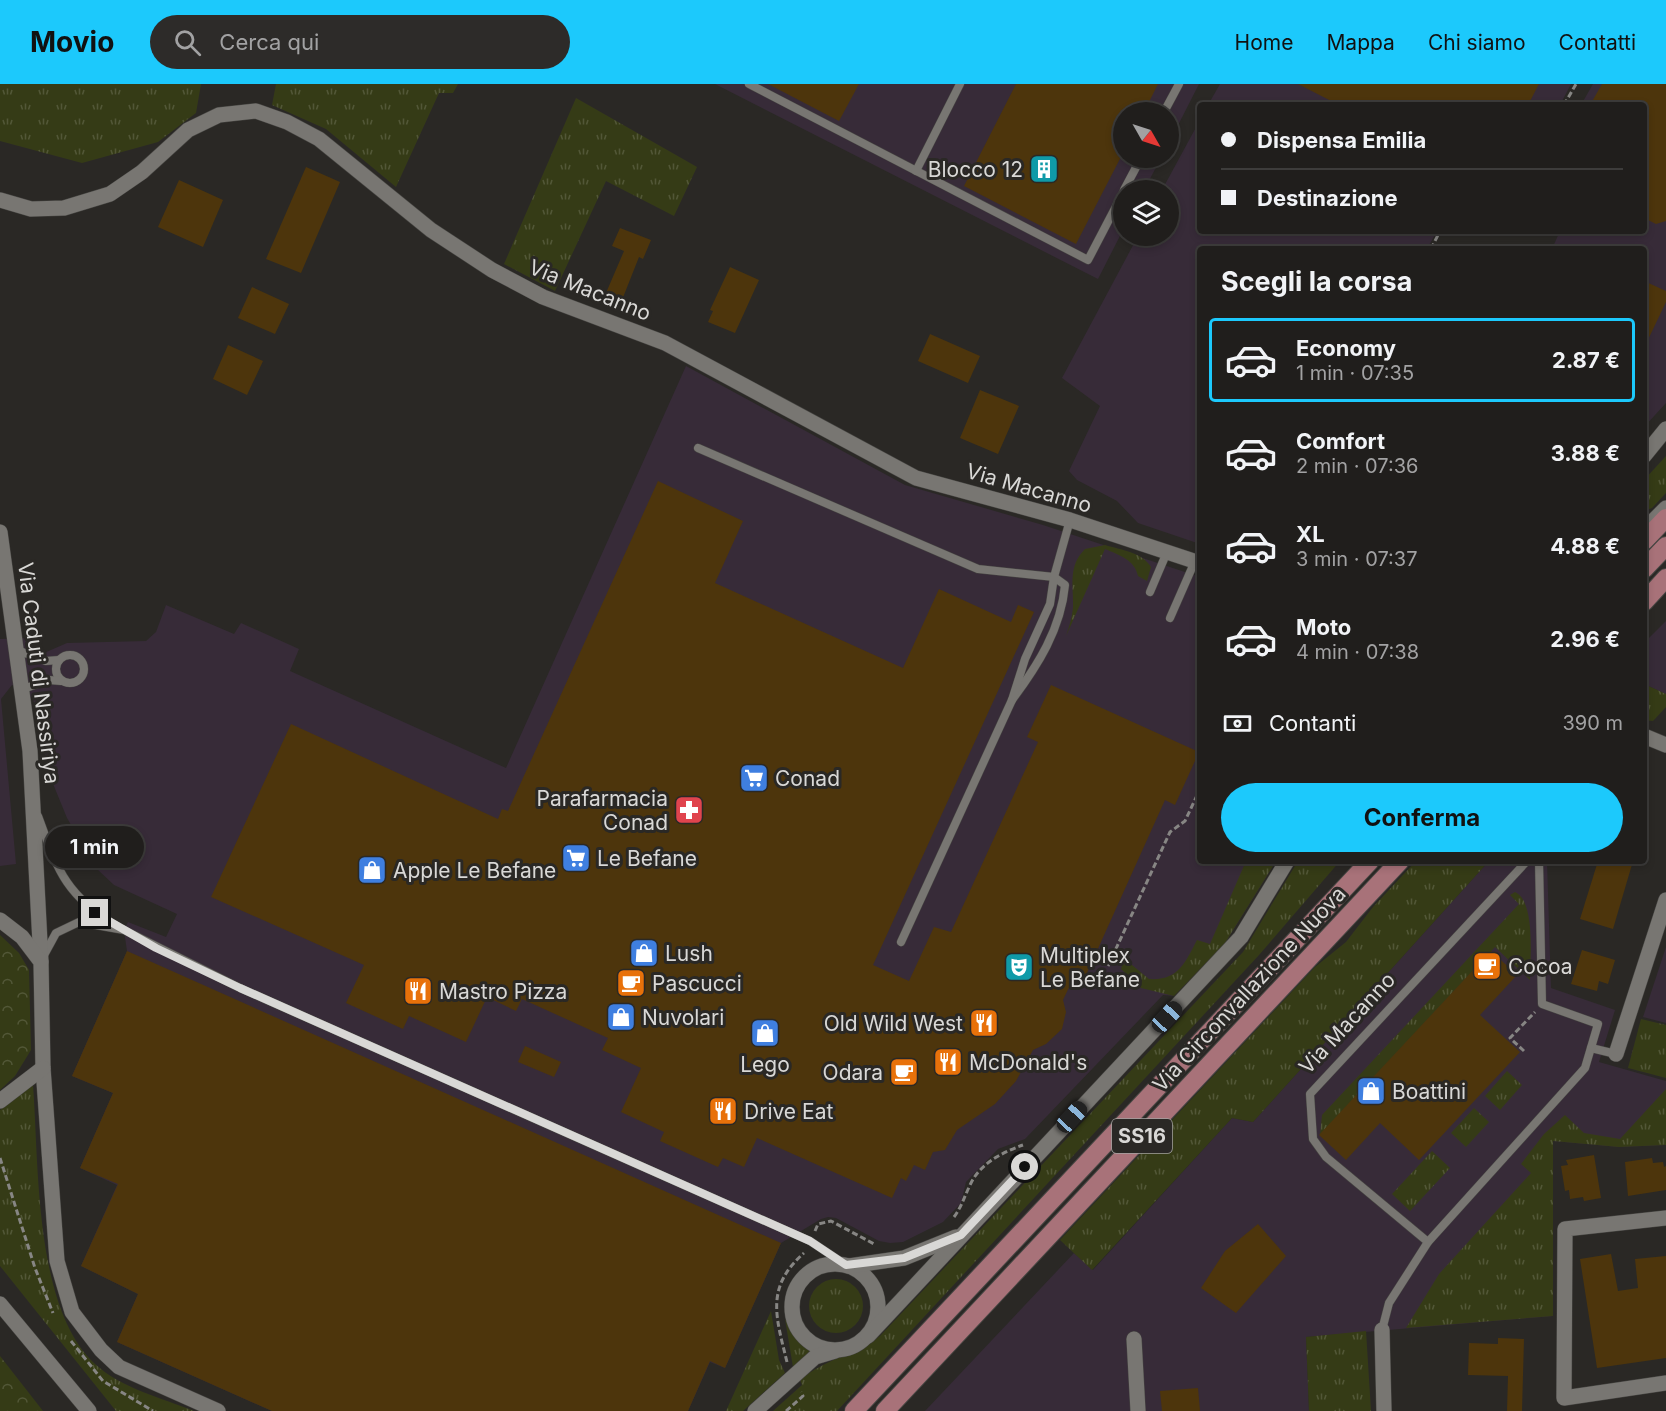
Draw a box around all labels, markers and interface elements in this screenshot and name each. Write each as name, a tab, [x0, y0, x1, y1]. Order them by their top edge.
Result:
search box	[150, 15, 570, 69]
text: Movio	[30, 25, 114, 59]
icon: search	[171, 26, 204, 59]
text: Cerca qui	[219, 29, 319, 55]
text: Home	[1235, 30, 1293, 55]
text: Mappa	[1326, 30, 1395, 55]
text: Chi siamo	[1428, 30, 1526, 55]
text: Contatti	[1559, 30, 1636, 55]
north arrow	[1113, 102, 1179, 168]
map controls	[1113, 102, 1179, 246]
text: Dispensa Emilia	[1257, 127, 1426, 153]
building icon: Blocco 12	[1028, 153, 1060, 185]
place label: Blocco 12	[928, 157, 1023, 182]
button: layers	[1113, 180, 1179, 246]
text: Destinazione	[1257, 185, 1398, 211]
street label: Via Macanno	[525, 254, 655, 326]
text: Scegli la corsa	[1221, 265, 1412, 298]
icon: car	[1224, 333, 1278, 387]
text: Economy	[1296, 335, 1396, 361]
text: 2.87 €	[1552, 347, 1620, 373]
text: 1 min · 07:35	[1296, 361, 1414, 385]
icon: car	[1224, 426, 1278, 480]
text: Comfort	[1296, 428, 1385, 454]
text: 3.88 €	[1551, 440, 1620, 466]
text: 2 min · 07:36	[1296, 454, 1418, 478]
street label: Via Macanno	[963, 458, 1095, 518]
icon: car	[1224, 519, 1278, 573]
text: XL	[1296, 521, 1325, 547]
text: 4.88 €	[1550, 533, 1620, 559]
text: 3 min · 07:37	[1296, 547, 1417, 571]
street label: Via Caduti di Nassiriya	[13, 561, 65, 785]
icon: car	[1224, 612, 1278, 666]
text: Moto	[1296, 614, 1351, 640]
text: 2.96 €	[1550, 626, 1620, 652]
text: 4 min · 07:38	[1296, 640, 1419, 664]
icon: cash	[1221, 707, 1254, 740]
text: Contanti	[1269, 710, 1356, 736]
text: 390 m	[1562, 711, 1623, 735]
supermarket icon: Conad	[738, 762, 770, 794]
place label: Conad	[775, 766, 840, 791]
button: Conferma	[1221, 783, 1623, 852]
place label: Parafarmacia Conad	[537, 786, 668, 835]
pharmacy icon: Parafarmacia Conad	[673, 794, 705, 826]
callout: 1 min	[46, 826, 144, 868]
text: 1 min	[70, 835, 119, 859]
supermarket icon: Le Befane	[560, 842, 592, 874]
place label: Le Befane	[597, 846, 697, 871]
shop icon: Apple Le Befane	[356, 854, 388, 886]
place label: Apple Le Befane	[393, 858, 556, 883]
street label: Via Circonvallazione Nuova	[1147, 881, 1351, 1097]
route end	[81, 899, 108, 926]
shop icon: Lush	[628, 937, 660, 969]
place label: Lush	[665, 941, 713, 966]
place label: Multiplex Le Befane	[1040, 943, 1140, 992]
cafe icon: Cocoa	[1471, 950, 1503, 982]
theatre icon: Multiplex Le Befane	[1003, 951, 1035, 983]
place label: Cocoa	[1508, 954, 1573, 979]
cafe icon: Pascucci	[615, 967, 647, 999]
street label: Via Macanno	[1294, 967, 1400, 1079]
place label: Pascucci	[652, 971, 742, 996]
restaurant icon: Mastro Pizza	[402, 975, 434, 1007]
place label: Mastro Pizza	[439, 979, 567, 1004]
car	[1148, 998, 1186, 1036]
shop icon: Nuvolari	[605, 1001, 637, 1033]
place label: Nuvolari	[642, 1005, 724, 1030]
restaurant icon: Old Wild West	[968, 1007, 1000, 1039]
place label: Old Wild West	[824, 1011, 963, 1036]
shop icon: Lego	[749, 1017, 781, 1049]
restaurant icon: McDonald's	[932, 1046, 964, 1078]
place label: McDonald's	[969, 1050, 1087, 1075]
place label: Lego	[740, 1052, 790, 1077]
cafe icon: Odara	[888, 1056, 920, 1088]
place label: Odara	[823, 1060, 883, 1085]
shop icon: Boattini	[1355, 1075, 1387, 1107]
place label: Boattini	[1392, 1079, 1466, 1104]
restaurant icon: Drive Eat	[707, 1095, 739, 1127]
car	[1053, 1098, 1091, 1136]
place label: Drive Eat	[744, 1099, 833, 1124]
road number: SS16	[1112, 1119, 1172, 1153]
route start	[1011, 1153, 1038, 1180]

